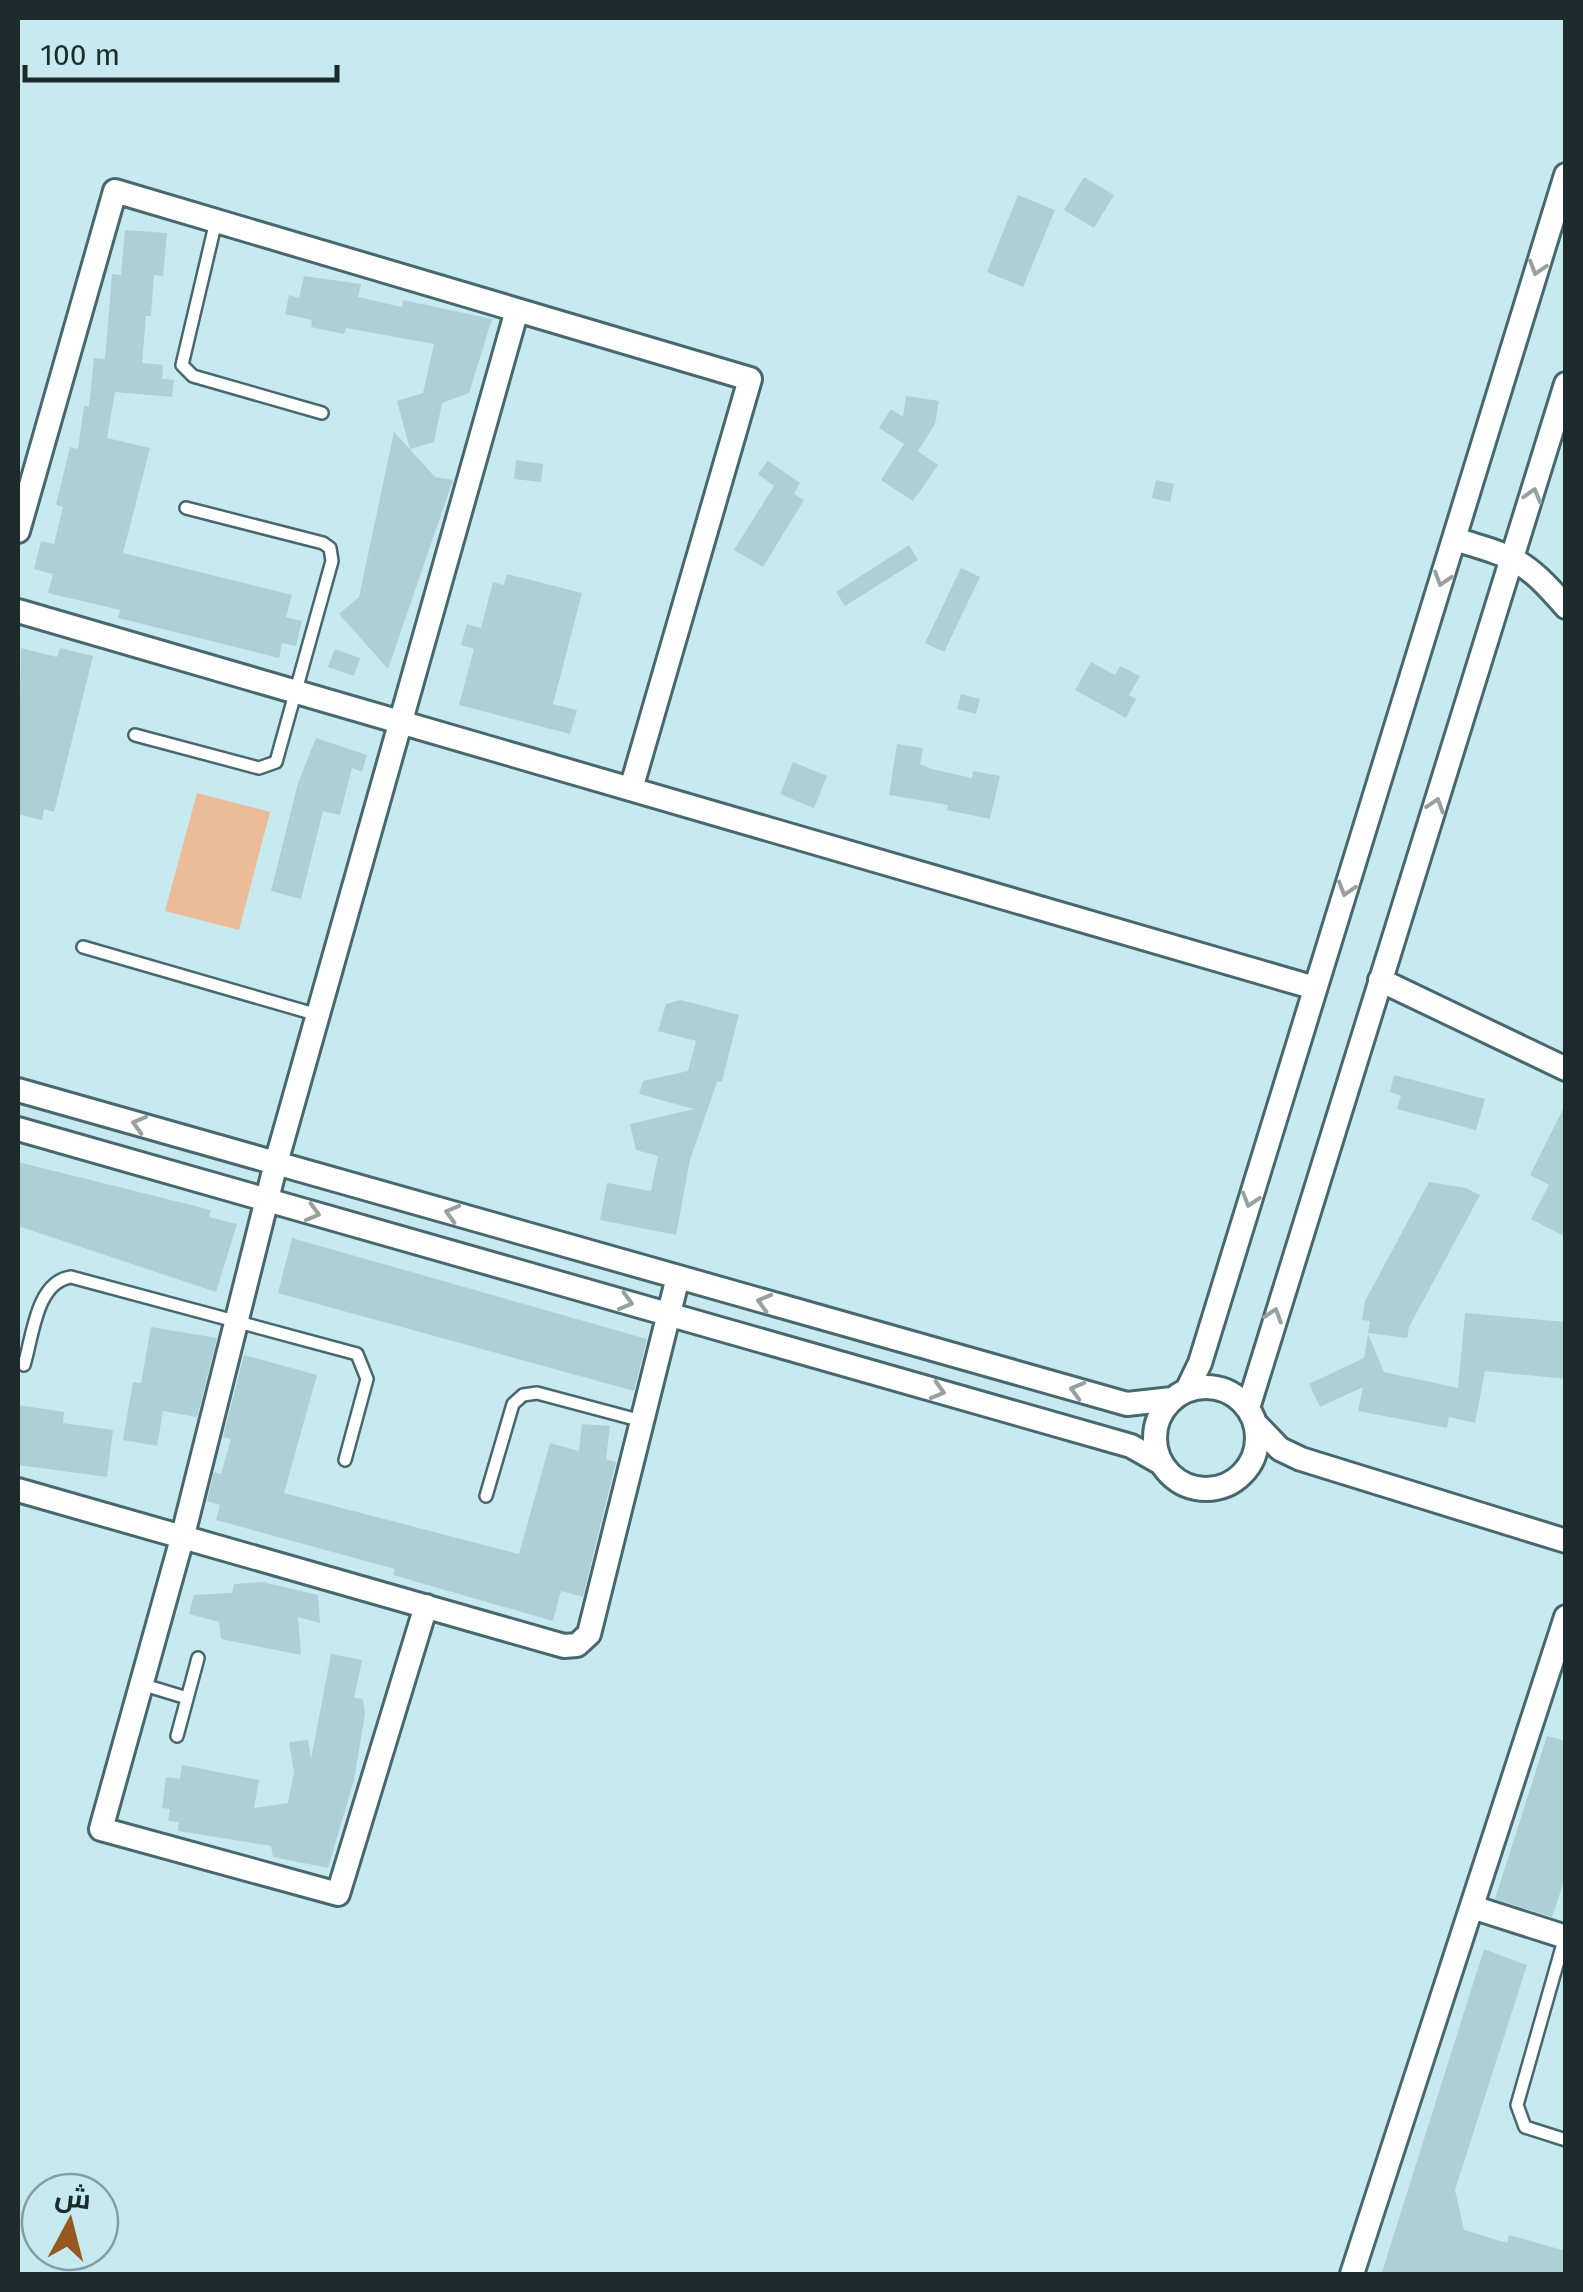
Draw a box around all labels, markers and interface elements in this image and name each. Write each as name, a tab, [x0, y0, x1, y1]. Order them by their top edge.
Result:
scale bar	[25, 20, 338, 82]
text: 100 m	[40, 37, 120, 73]
one-way arrow	[1528, 259, 1549, 276]
one-way arrow	[1521, 486, 1542, 504]
one-way arrow	[1433, 570, 1454, 587]
one-way arrow	[1424, 797, 1445, 814]
one-way arrow	[1337, 880, 1357, 897]
one-way arrow	[131, 1115, 148, 1136]
one-way arrow	[1241, 1191, 1262, 1208]
one-way arrow	[304, 1201, 321, 1222]
one-way arrow	[444, 1204, 461, 1225]
one-way arrow	[617, 1290, 634, 1311]
one-way arrow	[756, 1292, 774, 1313]
one-way arrow	[1262, 1307, 1283, 1324]
one-way arrow	[929, 1379, 946, 1400]
one-way arrow	[1069, 1381, 1086, 1402]
north arrow	[20, 2172, 120, 2272]
text: ش	[53, 2179, 93, 2216]

